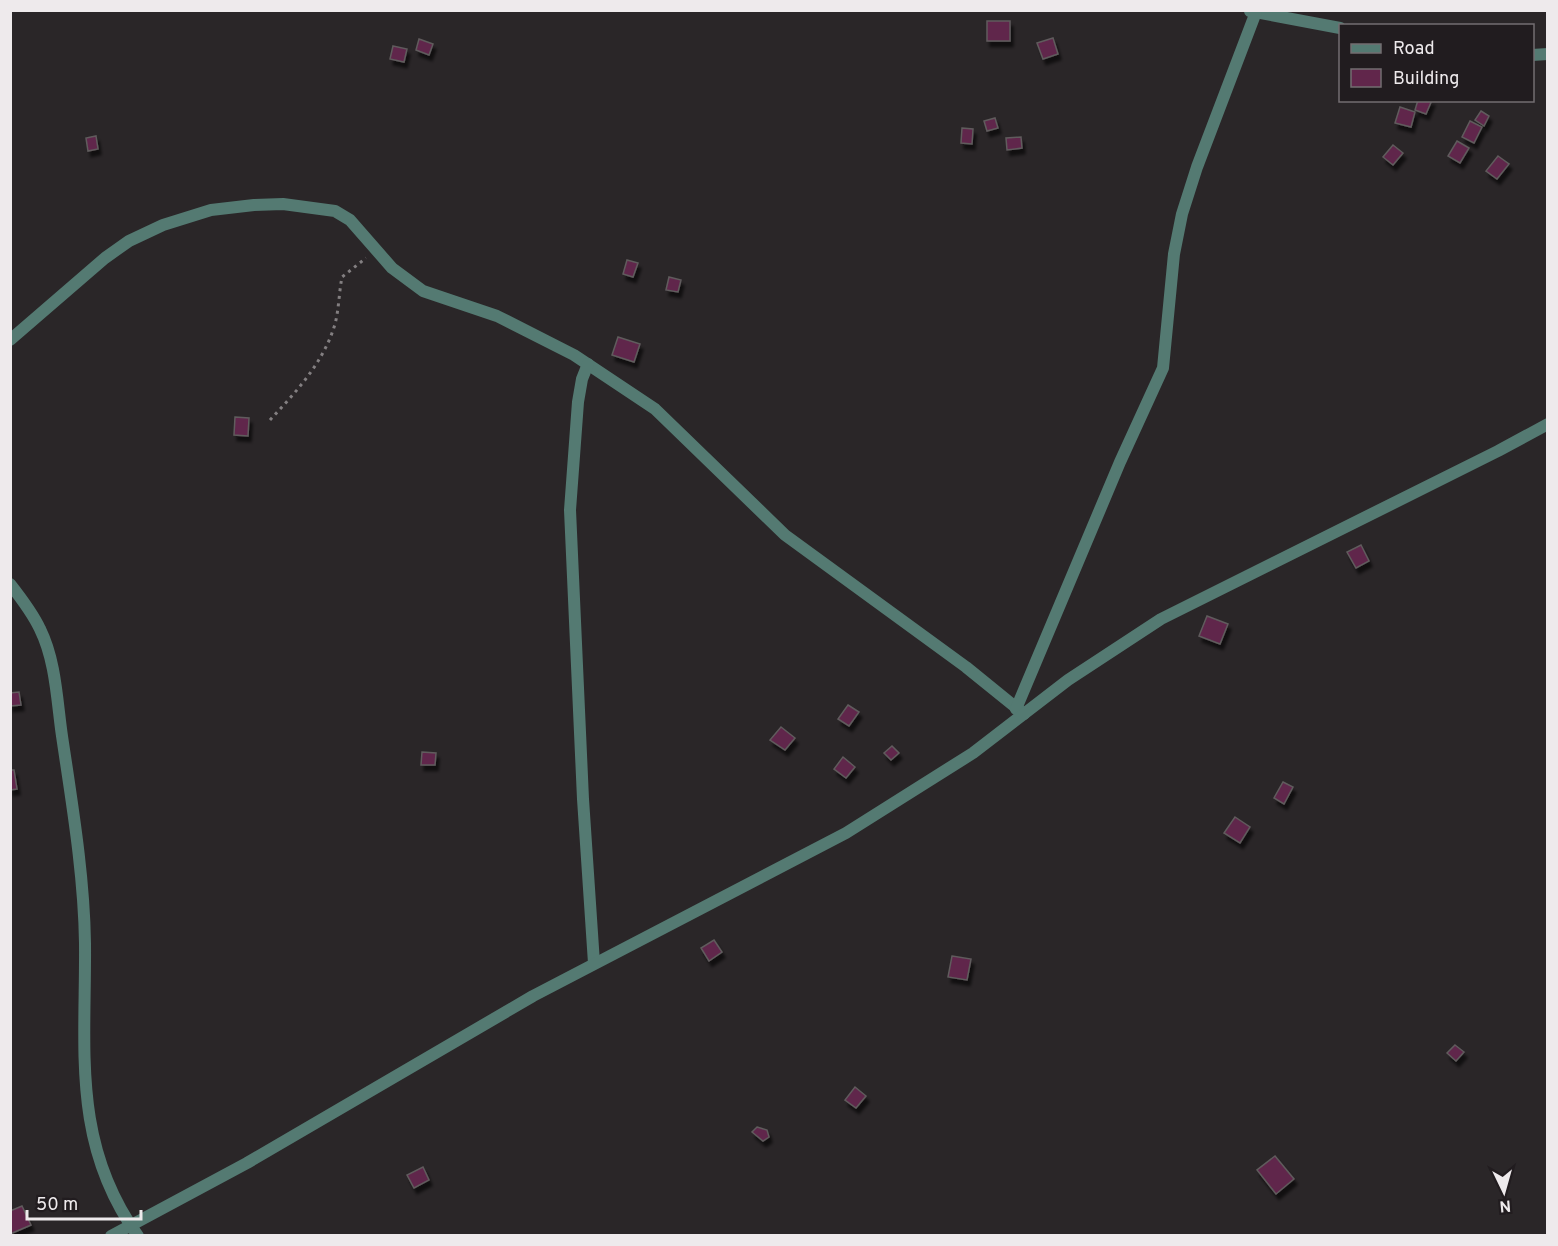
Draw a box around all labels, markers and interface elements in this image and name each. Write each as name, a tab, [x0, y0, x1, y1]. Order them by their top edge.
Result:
legend	[1339, 24, 1534, 102]
text: Road	[1393, 38, 1435, 61]
text: Building	[1393, 68, 1459, 91]
north arrow	[1474, 1162, 1534, 1222]
scale bar	[27, 1183, 141, 1221]
text: 50 m	[36, 1194, 78, 1217]
text: N	[1499, 1194, 1512, 1215]

